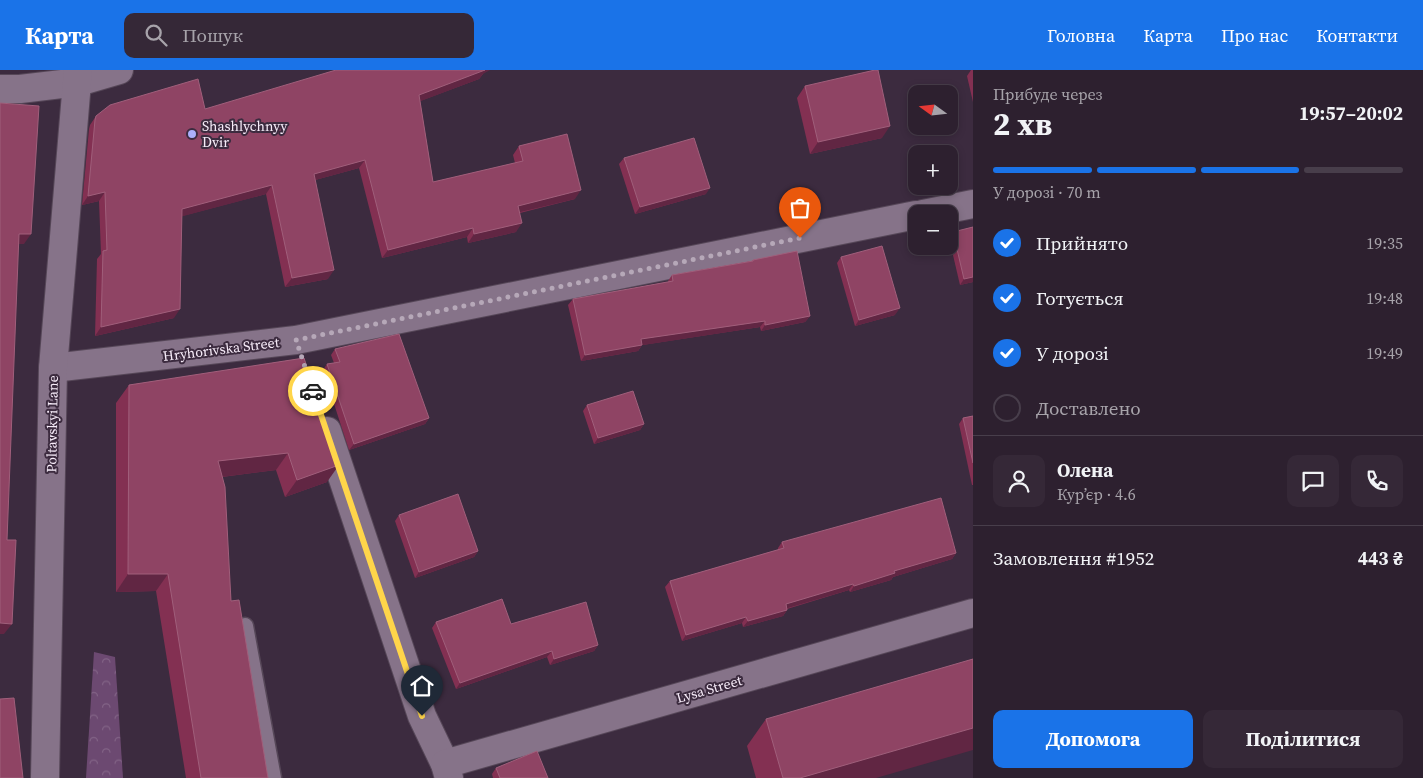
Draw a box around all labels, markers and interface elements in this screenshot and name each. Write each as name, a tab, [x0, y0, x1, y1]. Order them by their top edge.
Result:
search box	[124, 13, 474, 58]
text: Карта	[25, 19, 94, 52]
icon: search	[142, 21, 170, 49]
text: Пошук	[182, 22, 243, 48]
text: Головна	[1047, 23, 1115, 48]
text: Карта	[1143, 23, 1193, 48]
text: Про нас	[1221, 23, 1288, 48]
text: Контакти	[1316, 23, 1398, 48]
text: Прибуде через	[993, 83, 1103, 105]
north arrow	[908, 85, 958, 135]
map controls	[908, 85, 958, 255]
text: 19:57–20:02	[1299, 100, 1403, 126]
text: 2 хв	[993, 102, 1052, 146]
place label: Shashlychnyy Dvir	[202, 116, 288, 152]
marker: Shashlychnyy Dvir	[186, 128, 198, 140]
button: +	[908, 145, 958, 195]
text: У дорозі · 70 m	[993, 181, 1101, 203]
pin	[779, 187, 821, 238]
icon: bag	[786, 194, 814, 222]
button: −	[908, 205, 958, 255]
icon: check	[993, 229, 1021, 257]
text: Прийнято	[1036, 230, 1128, 256]
text: 19:35	[1366, 232, 1403, 254]
icon: check	[993, 284, 1021, 312]
text: Готується	[1036, 285, 1124, 311]
text: 19:48	[1366, 287, 1403, 309]
street label: Hryhorivska Street	[162, 332, 281, 366]
icon: check	[993, 339, 1021, 367]
text: У дорозі	[1036, 340, 1109, 366]
text: 19:49	[1366, 342, 1403, 364]
courier	[288, 366, 338, 416]
street label: Poltavskyi Lane	[41, 375, 63, 473]
icon: car	[299, 377, 327, 405]
text: Доставлено	[1036, 395, 1141, 421]
button: person	[993, 455, 1045, 507]
button: chat	[1287, 455, 1339, 507]
button: phone	[1351, 455, 1403, 507]
text: Олена	[1057, 457, 1113, 483]
text: Кур’єр · 4.6	[1057, 483, 1136, 505]
text: Замовлення #1952	[993, 545, 1154, 571]
text: 443 ₴	[1358, 545, 1403, 571]
pin	[401, 665, 443, 716]
street label: Lysa Street	[674, 670, 745, 708]
icon: home	[408, 672, 436, 700]
button: Допомога	[993, 710, 1193, 768]
button: Поділитися	[1203, 710, 1403, 768]

